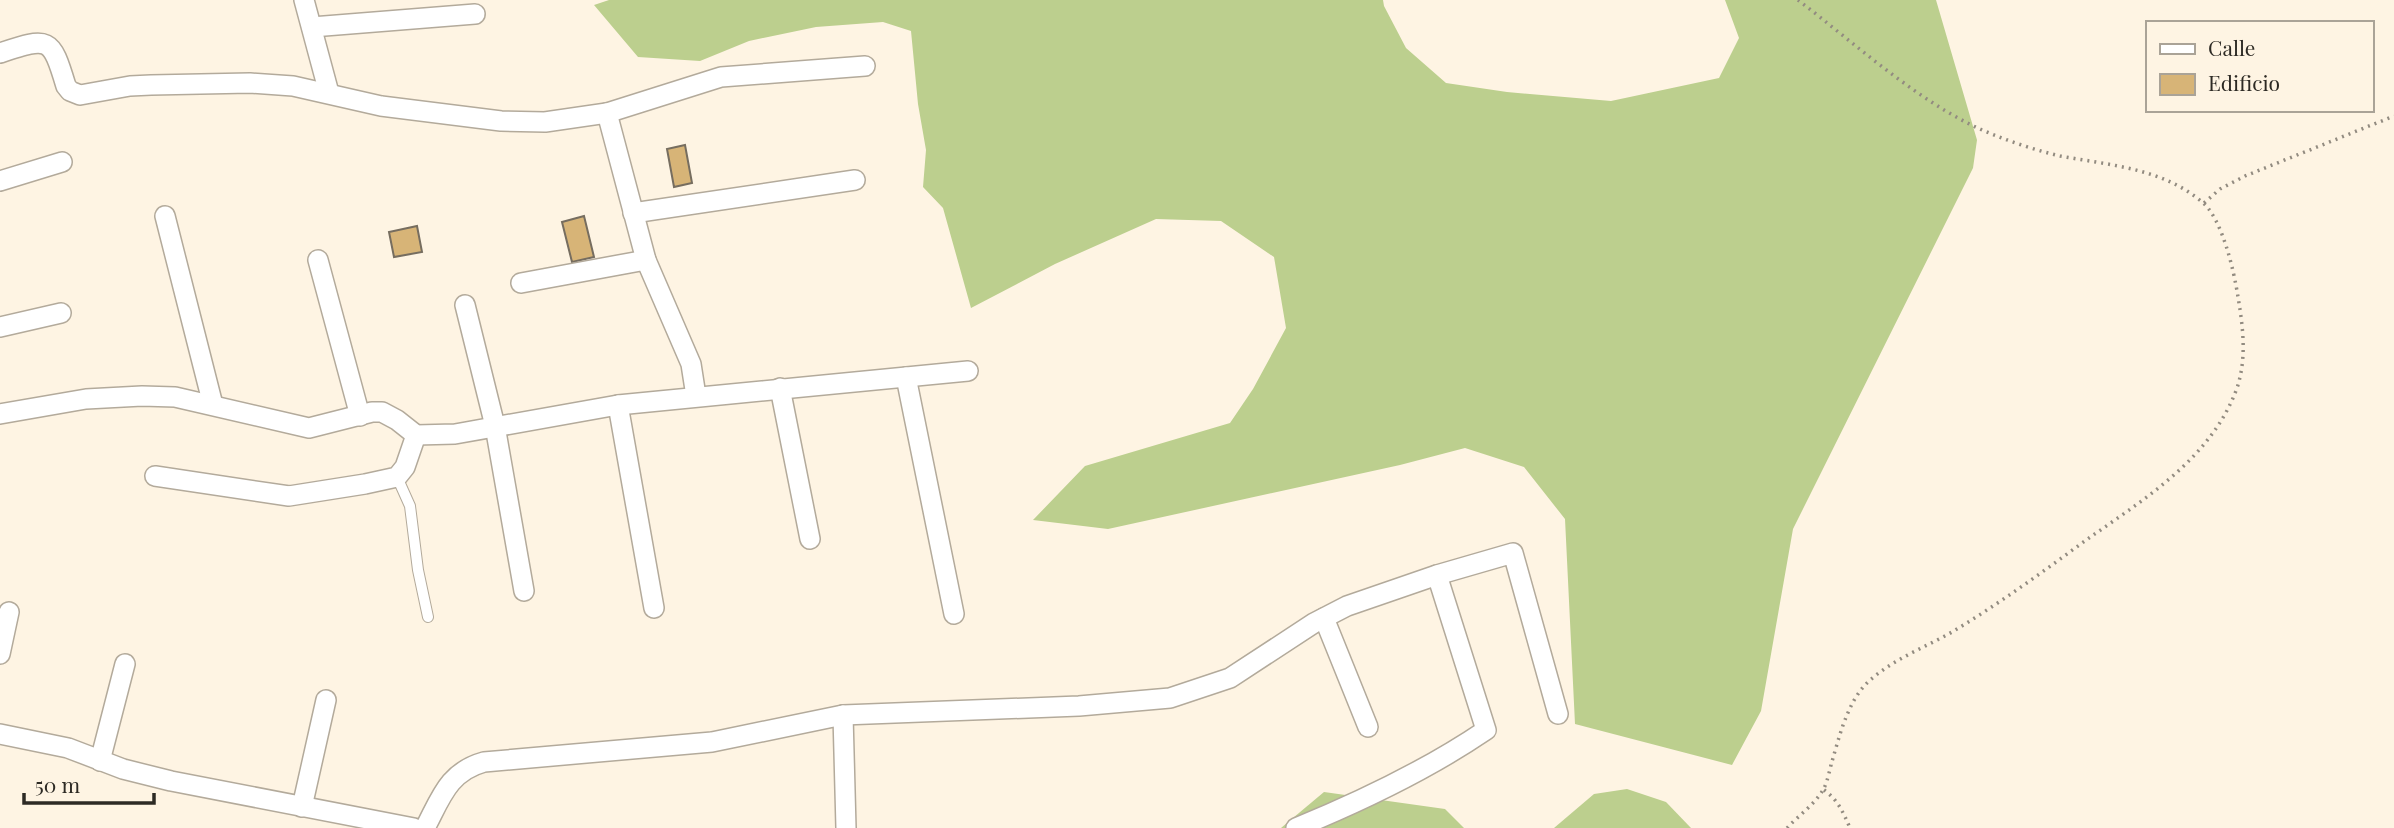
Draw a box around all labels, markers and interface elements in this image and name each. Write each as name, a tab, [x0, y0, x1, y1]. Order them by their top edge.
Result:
legend	[2146, 21, 2373, 112]
text: Calle	[2208, 33, 2255, 61]
text: Edificio	[2208, 68, 2280, 96]
scale bar	[24, 762, 154, 806]
text: 50 m	[35, 770, 81, 798]

